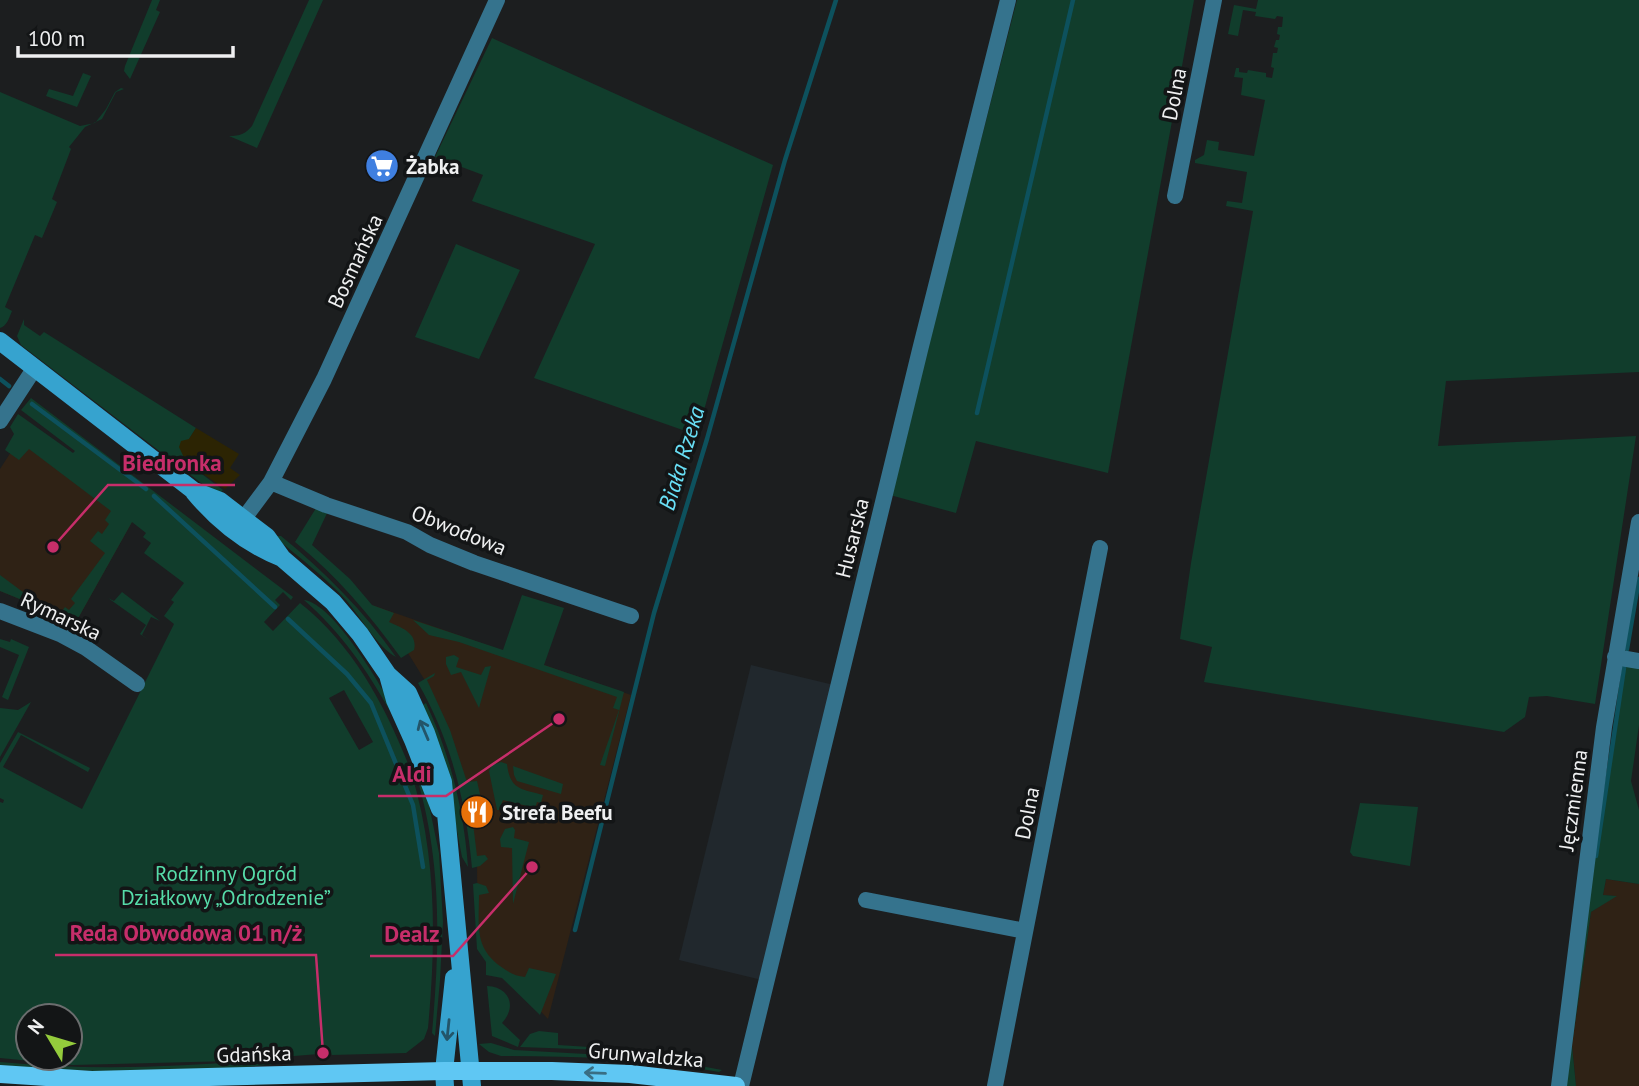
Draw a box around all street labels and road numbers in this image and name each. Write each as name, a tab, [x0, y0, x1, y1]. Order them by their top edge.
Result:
street label: Dolna	[1156, 65, 1192, 123]
street label: Bosmańska	[321, 210, 389, 312]
street label: Husarska	[829, 495, 875, 581]
street label: Obwodowa	[408, 499, 510, 561]
street label: Rymarska	[17, 586, 105, 646]
street label: Jęczmienna	[1552, 748, 1593, 853]
street label: Dolna	[1009, 784, 1045, 842]
street label: Grunwaldzka	[587, 1036, 705, 1074]
street label: Gdańska	[216, 1039, 292, 1069]

